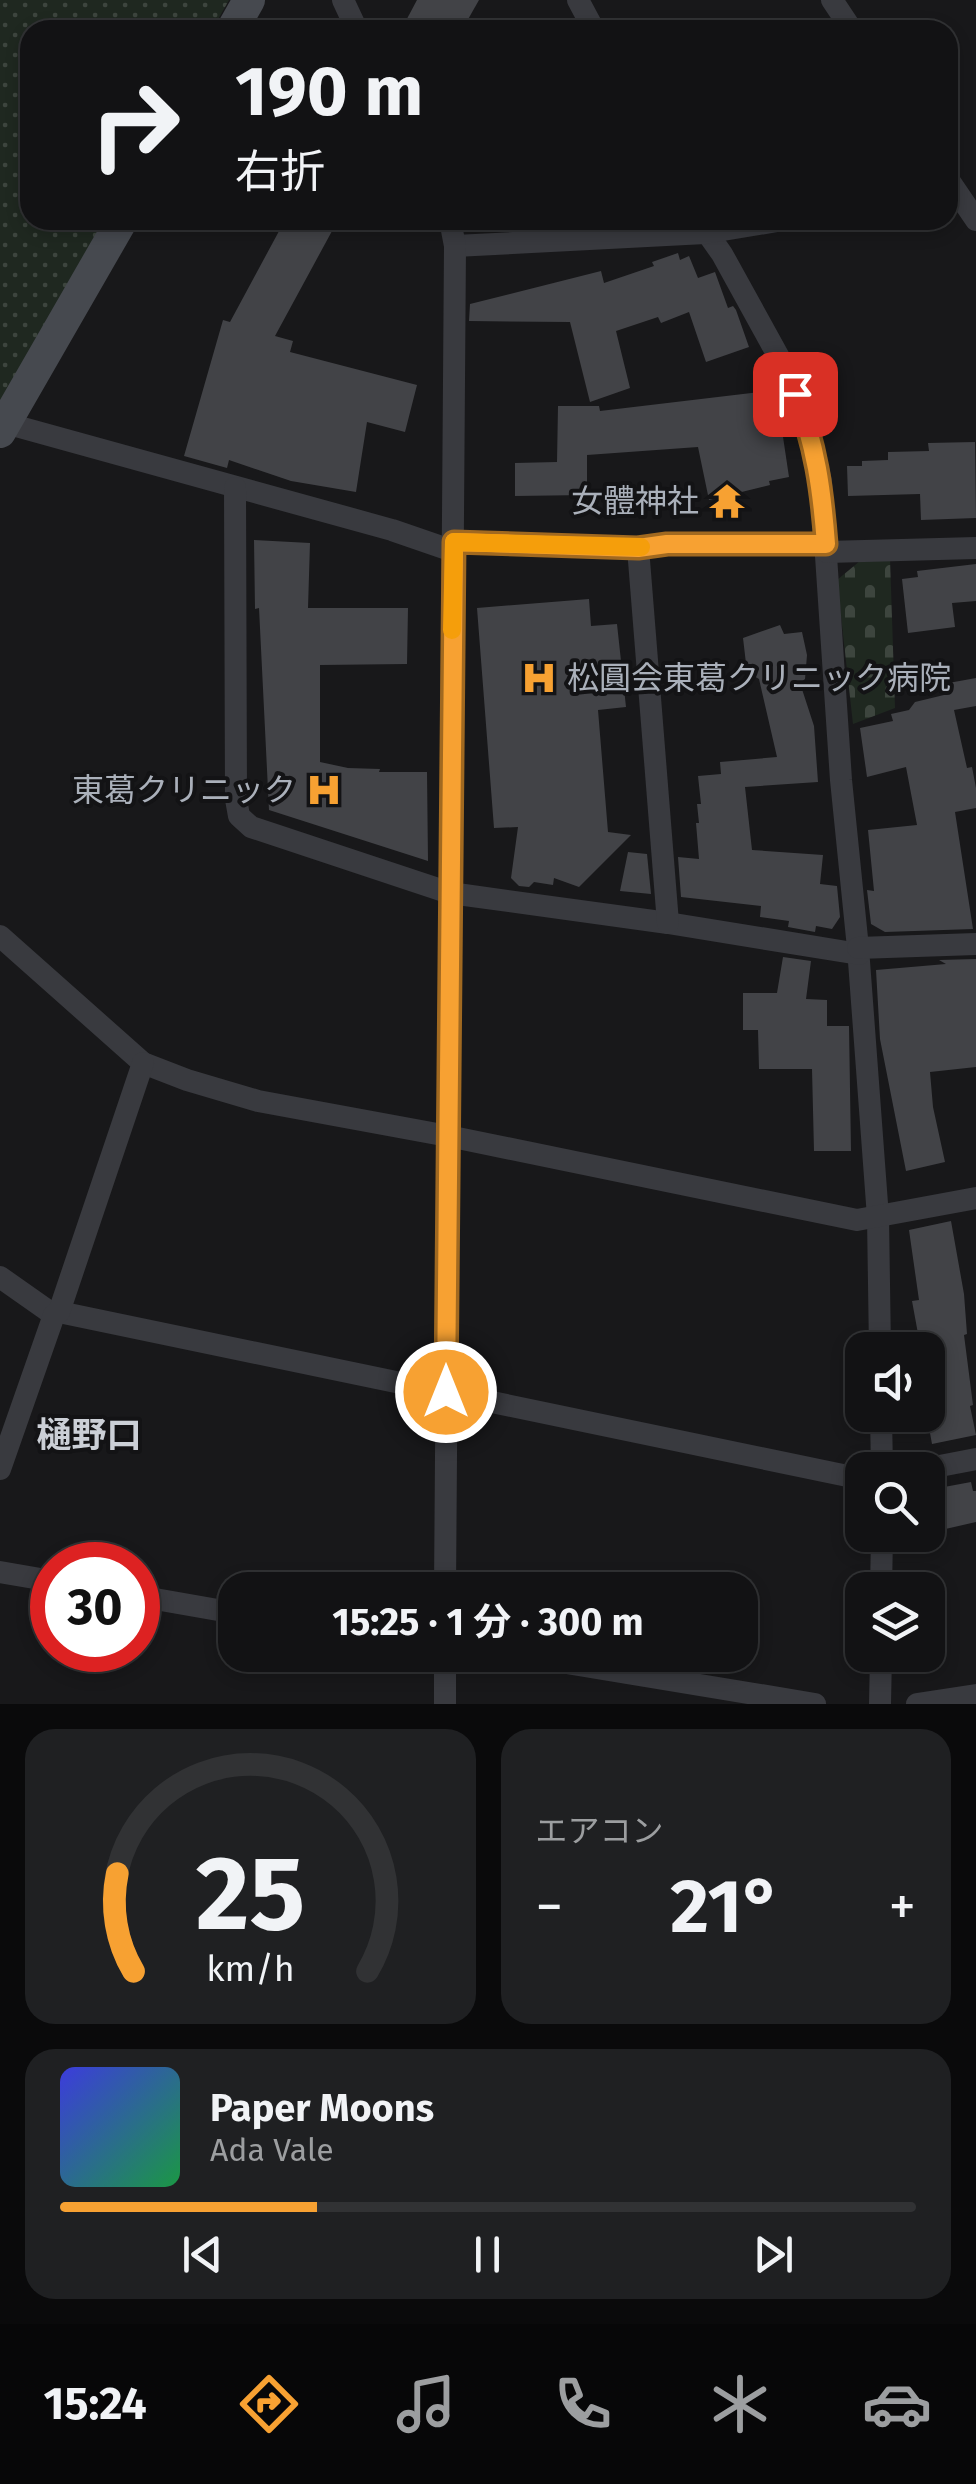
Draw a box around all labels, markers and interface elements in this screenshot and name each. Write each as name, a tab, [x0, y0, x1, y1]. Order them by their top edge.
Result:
text: 190 m	[235, 50, 423, 134]
icon: right	[70, 60, 200, 190]
text: 右折	[235, 145, 325, 199]
pin	[753, 352, 838, 437]
icon: arrive	[768, 367, 823, 422]
place label: 女體神社	[571, 482, 699, 520]
temple icon: 女體神社	[708, 482, 746, 520]
hospital icon: 松圓会東葛クリニック病院	[520, 659, 558, 697]
place label: 松圓会東葛クリニック病院	[567, 659, 951, 697]
place label: 東葛クリニック	[72, 771, 296, 809]
hospital icon: 東葛クリニック	[305, 771, 343, 809]
map controls	[845, 1332, 945, 1672]
button: sound	[845, 1332, 945, 1432]
position arrow	[394, 1340, 498, 1444]
district label: 樋野口	[36, 1414, 142, 1456]
button: search	[845, 1452, 945, 1552]
speed limit sign: 30	[30, 1542, 160, 1672]
button: layers	[845, 1572, 945, 1672]
text: 15:25 · 1 分 · 300 m	[332, 1599, 644, 1645]
text: エアコン	[536, 1812, 664, 1850]
text: 25	[195, 1832, 305, 1957]
text: 21°	[670, 1862, 781, 1952]
text: −	[536, 1874, 563, 1940]
text: +	[889, 1874, 916, 1940]
text: km/h	[206, 1948, 294, 1990]
text: Paper Moons	[210, 2085, 434, 2131]
text: Ada Vale	[210, 2131, 334, 2169]
icon: previous	[175, 2227, 230, 2282]
icon: pause	[460, 2227, 515, 2282]
icon: next	[746, 2227, 801, 2282]
icon: directions	[234, 2369, 304, 2439]
icon: music	[391, 2369, 461, 2439]
icon: phone	[548, 2369, 618, 2439]
icon: climate	[705, 2369, 775, 2439]
icon: car	[862, 2369, 932, 2439]
text: 15:24	[44, 2377, 147, 2431]

